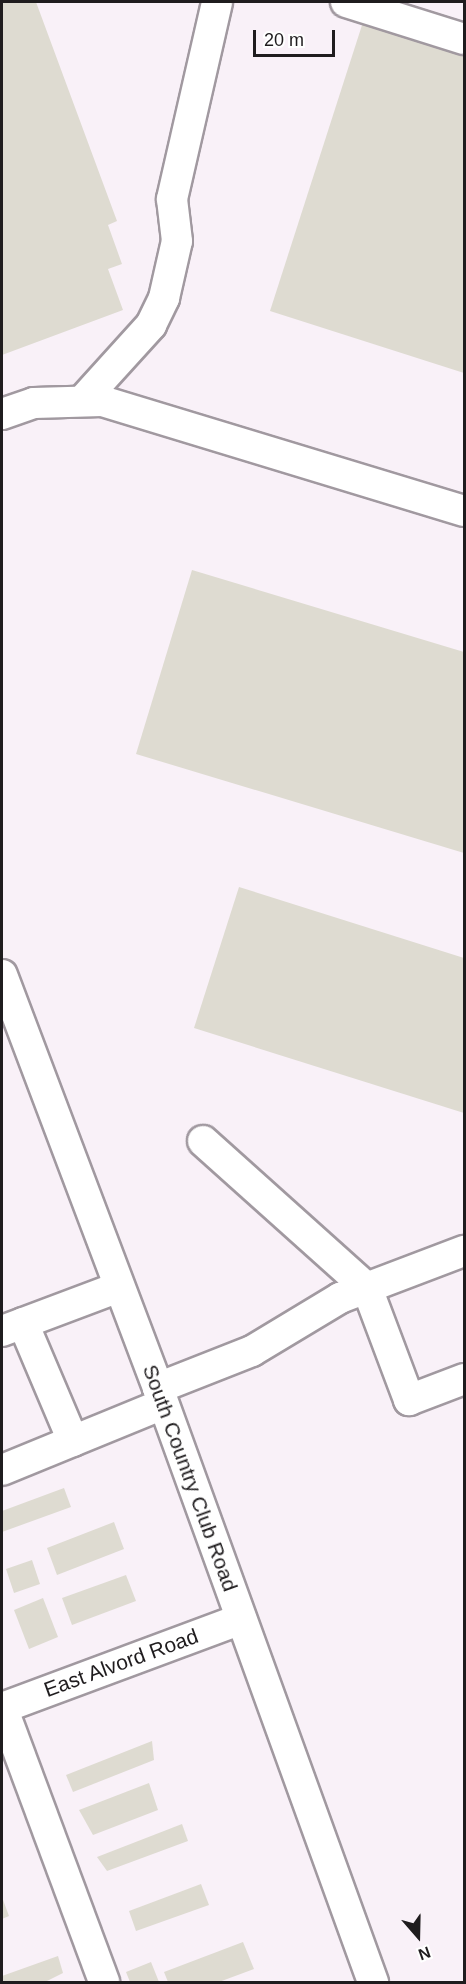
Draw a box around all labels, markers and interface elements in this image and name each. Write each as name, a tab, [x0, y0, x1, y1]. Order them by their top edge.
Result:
scale bar	[256, 18, 338, 56]
text: 20 m	[264, 30, 304, 50]
street label: South Country Club Road	[137, 1361, 243, 1595]
street label: East Alvord Road	[40, 1623, 202, 1703]
north arrow	[388, 1906, 448, 1966]
text: N	[416, 1943, 433, 1963]

